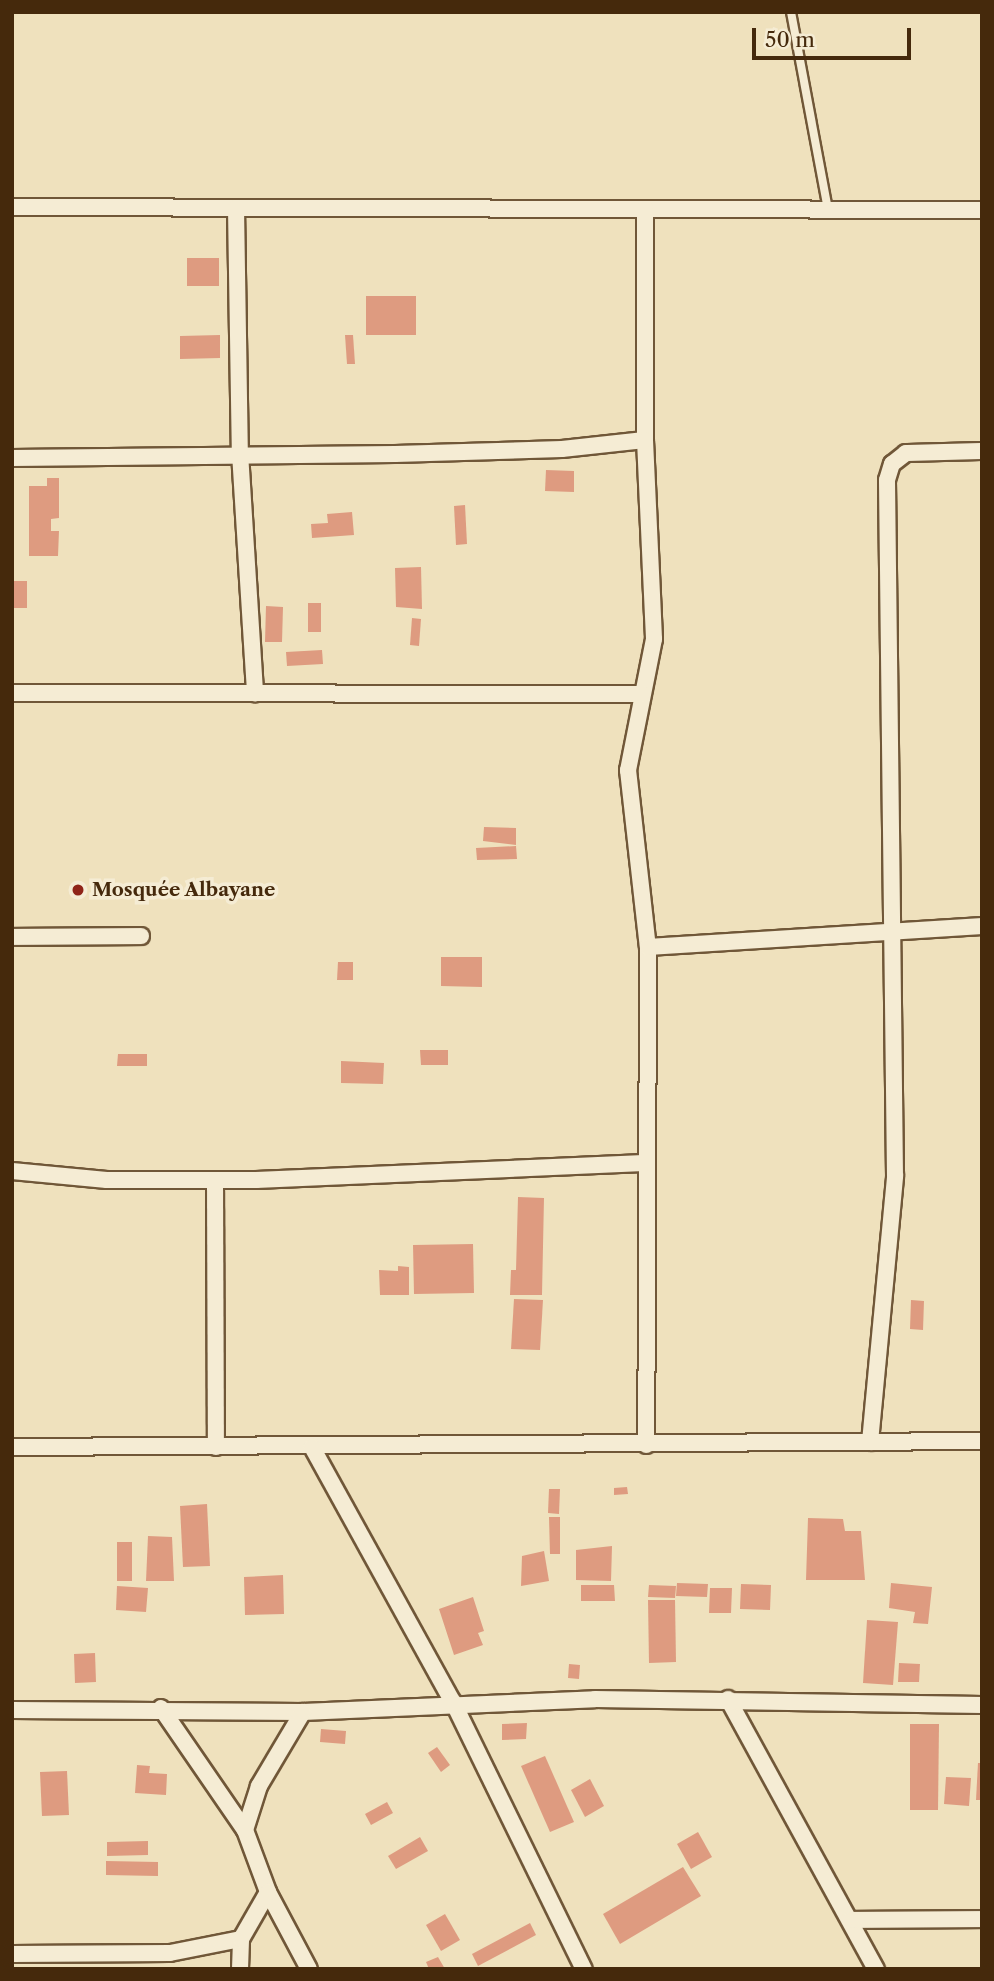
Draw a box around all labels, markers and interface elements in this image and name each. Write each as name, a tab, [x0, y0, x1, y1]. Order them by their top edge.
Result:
scale bar	[756, 14, 915, 58]
text: 50 m	[765, 27, 815, 52]
place label: Mosquée Albayane	[92, 879, 276, 901]
marker: Mosquée Albayane	[70, 882, 86, 898]

